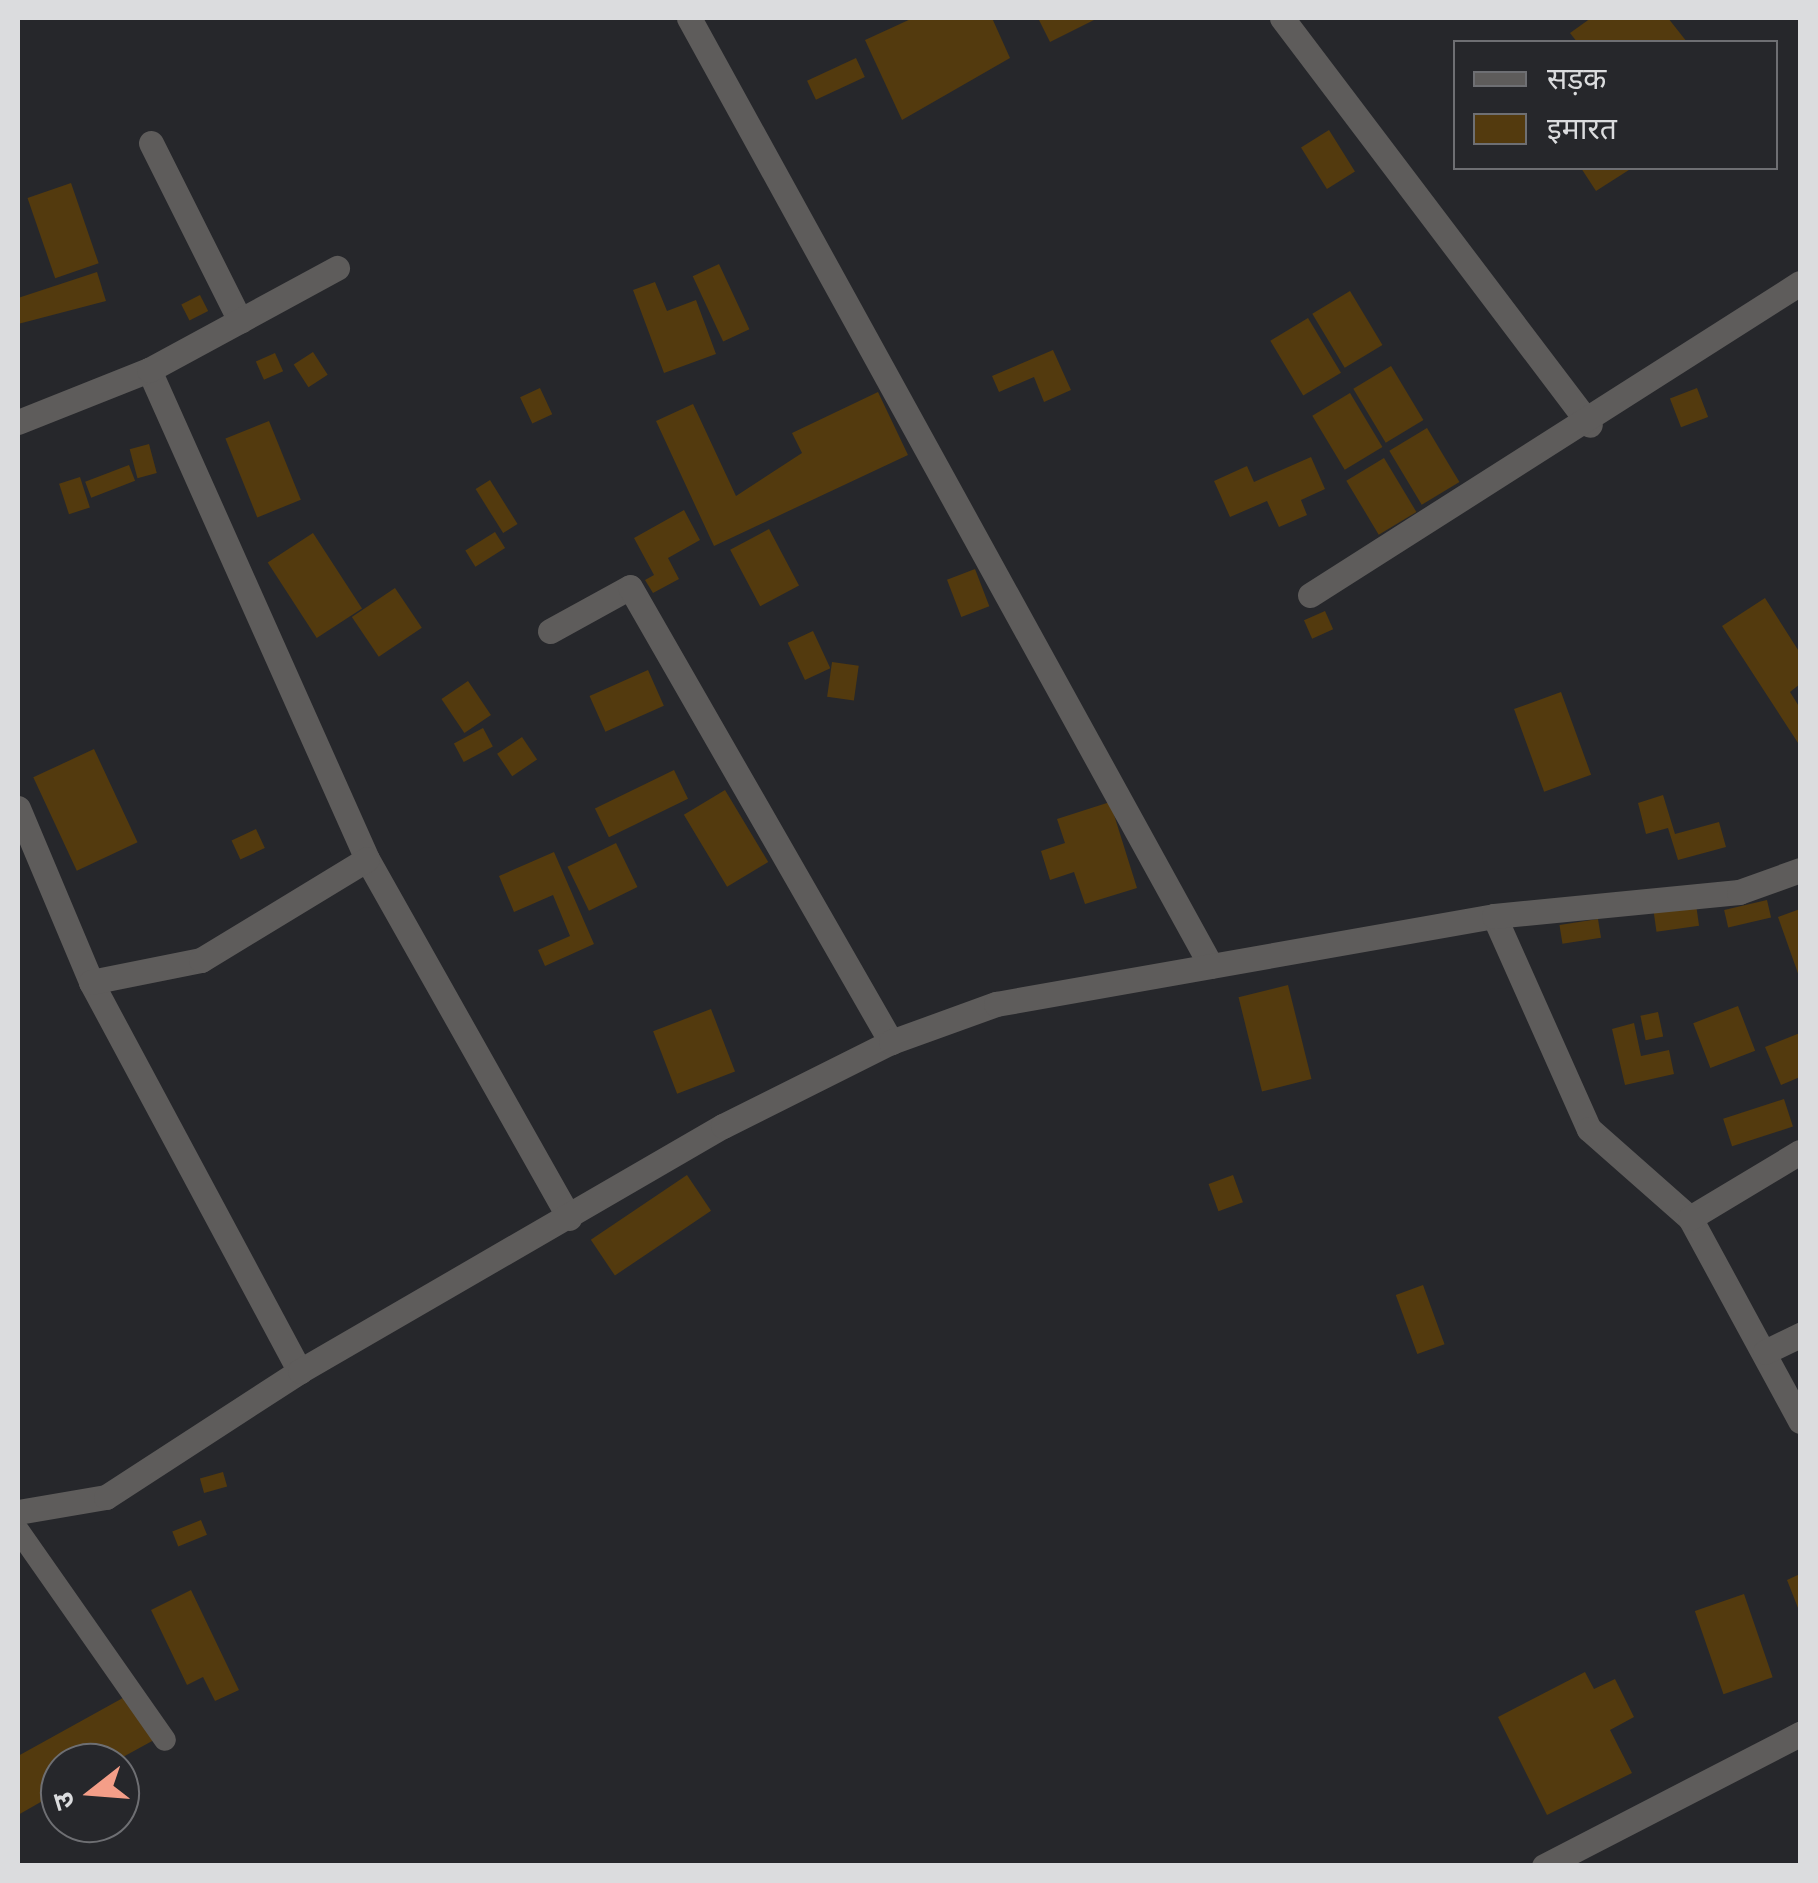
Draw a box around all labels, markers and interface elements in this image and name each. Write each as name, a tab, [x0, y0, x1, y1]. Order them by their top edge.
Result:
legend	[1453, 40, 1778, 170]
text: सड़क	[1547, 58, 1606, 97]
text: इमारत	[1547, 108, 1617, 147]
north arrow	[40, 1743, 140, 1843]
text: उ	[43, 1788, 83, 1815]

